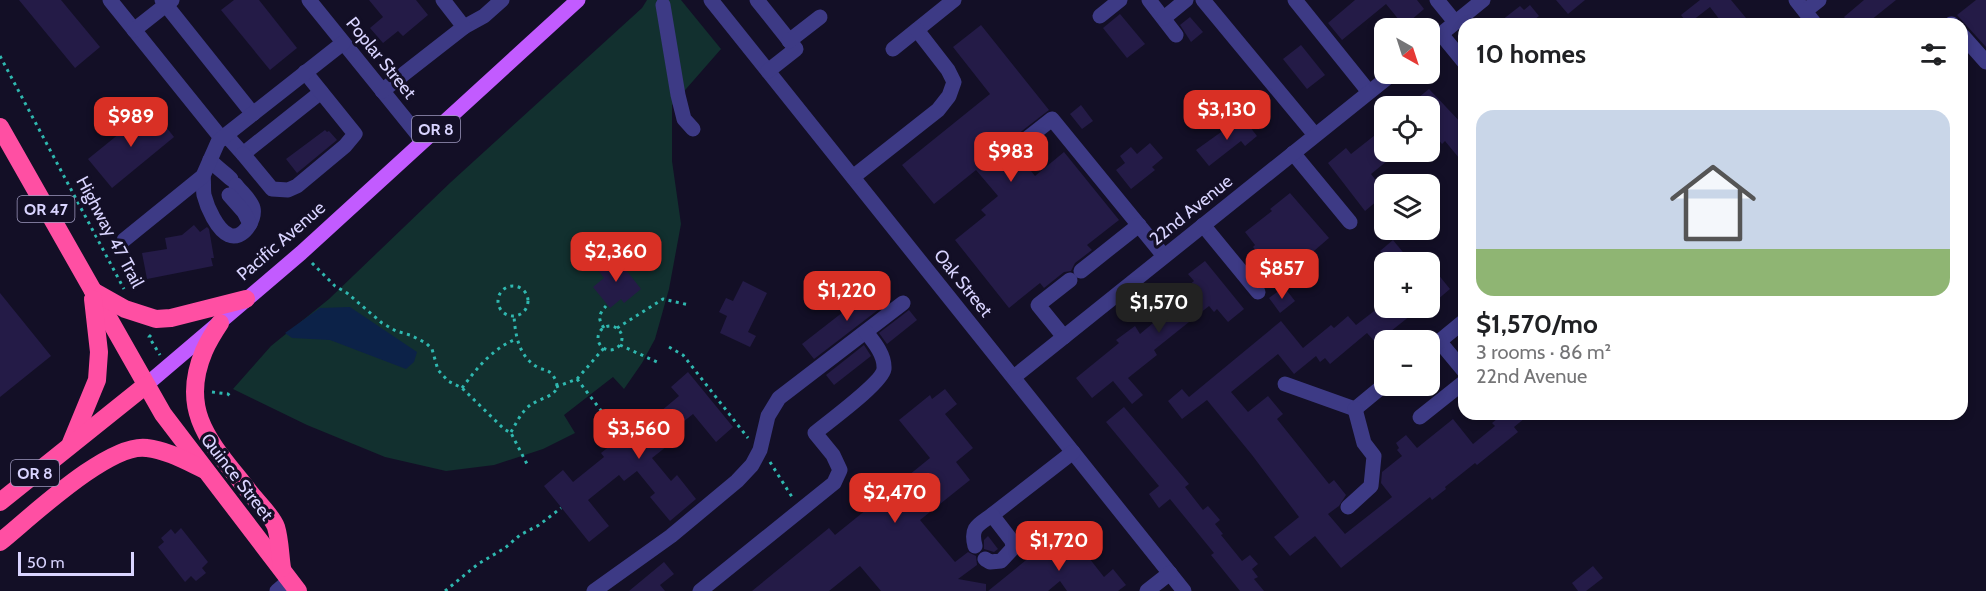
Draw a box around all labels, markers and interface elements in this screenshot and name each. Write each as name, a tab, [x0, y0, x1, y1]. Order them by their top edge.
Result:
street label: Poplar Street	[341, 13, 421, 103]
north arrow	[1374, 18, 1440, 84]
map controls	[1374, 18, 1440, 396]
text: 10 homes	[1476, 38, 1586, 70]
icon: filters	[1917, 38, 1950, 71]
pin: $3,130	[1178, 90, 1276, 141]
button: locate	[1374, 96, 1440, 162]
pin: $989	[95, 97, 167, 148]
text: $3,130	[1198, 97, 1256, 121]
text: $989	[108, 104, 154, 128]
road number: OR 8	[412, 116, 460, 142]
pin: $983	[975, 132, 1047, 183]
text: $983	[988, 139, 1034, 163]
icon: home	[1659, 149, 1767, 257]
street label: 22nd Avenue	[1145, 170, 1237, 250]
street label: Highway 47 Trail	[71, 172, 149, 292]
button: layers	[1374, 174, 1440, 240]
road number: OR 47	[18, 196, 74, 222]
street label: Pacific Avenue	[232, 197, 330, 285]
pin: $2,360	[567, 232, 665, 283]
text: $2,360	[585, 239, 647, 263]
street label: Oak Street	[929, 245, 997, 321]
pin: $857	[1246, 249, 1318, 300]
button: +	[1374, 252, 1440, 318]
text: $857	[1260, 256, 1304, 280]
pin: $1,220	[798, 271, 896, 322]
text: $1,220	[818, 278, 876, 302]
pin: $1,570	[1110, 283, 1208, 334]
text: $1,570	[1130, 290, 1188, 314]
text: $1,570/mo	[1476, 308, 1598, 340]
button: −	[1374, 330, 1440, 396]
text: 3 rooms · 86 m²	[1476, 340, 1611, 364]
text: 22nd Avenue	[1476, 364, 1587, 388]
pin: $3,560	[590, 409, 688, 460]
text: $3,560	[607, 416, 671, 440]
street label: Quince Street	[196, 429, 278, 525]
road number: OR 8	[11, 460, 59, 486]
pin: $2,470	[846, 473, 944, 524]
text: $2,470	[863, 480, 927, 504]
pin: $1,720	[1010, 521, 1108, 572]
text: $1,720	[1030, 528, 1088, 552]
scale bar	[18, 549, 134, 576]
text: 50 m	[27, 553, 64, 572]

